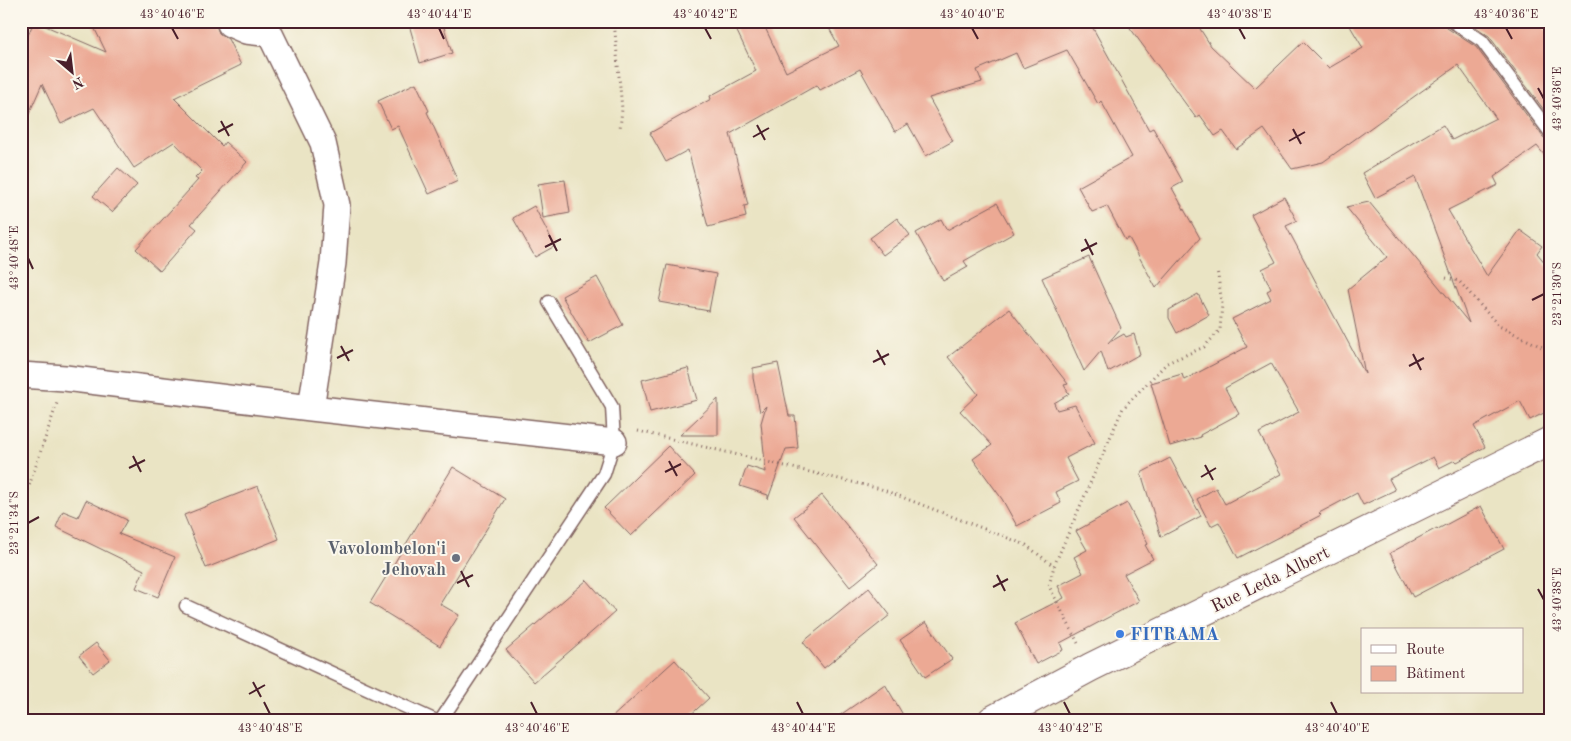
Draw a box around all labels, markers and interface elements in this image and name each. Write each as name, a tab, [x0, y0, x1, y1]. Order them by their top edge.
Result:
text: 43°40'46"E	[140, 9, 204, 21]
text: 43°40'44"E	[407, 9, 471, 21]
text: 43°40'42"E	[673, 9, 737, 21]
text: 43°40'40"E	[940, 9, 1004, 21]
text: 43°40'38"E	[1207, 9, 1271, 21]
text: 43°40'36"E	[1474, 9, 1538, 21]
north arrow	[48, 48, 98, 98]
text: 43°40'36"E	[1552, 67, 1564, 131]
text: N	[69, 74, 86, 91]
text: 43°40'48"E	[9, 226, 21, 290]
text: 23°21'30"S	[1552, 262, 1564, 326]
text: 23°21'34"S	[9, 491, 21, 555]
place label: Vavolombelon'i Jehovah	[327, 540, 446, 579]
street label: Rue Leda Albert	[1208, 543, 1332, 616]
marker: Vavolombelon'i Jehovah	[450, 552, 462, 564]
text: 43°40'38"E	[1552, 568, 1564, 632]
place label: FITRAMA	[1130, 626, 1220, 644]
marker: FITRAMA	[1114, 628, 1126, 640]
legend	[1361, 628, 1524, 694]
text: Route	[1406, 643, 1444, 658]
text: Bâtiment	[1406, 667, 1465, 682]
text: 43°40'48"E	[238, 723, 302, 735]
text: 43°40'46"E	[505, 723, 569, 735]
text: 43°40'44"E	[771, 723, 835, 735]
text: 43°40'42"E	[1038, 723, 1102, 735]
text: 43°40'40"E	[1305, 723, 1369, 735]

